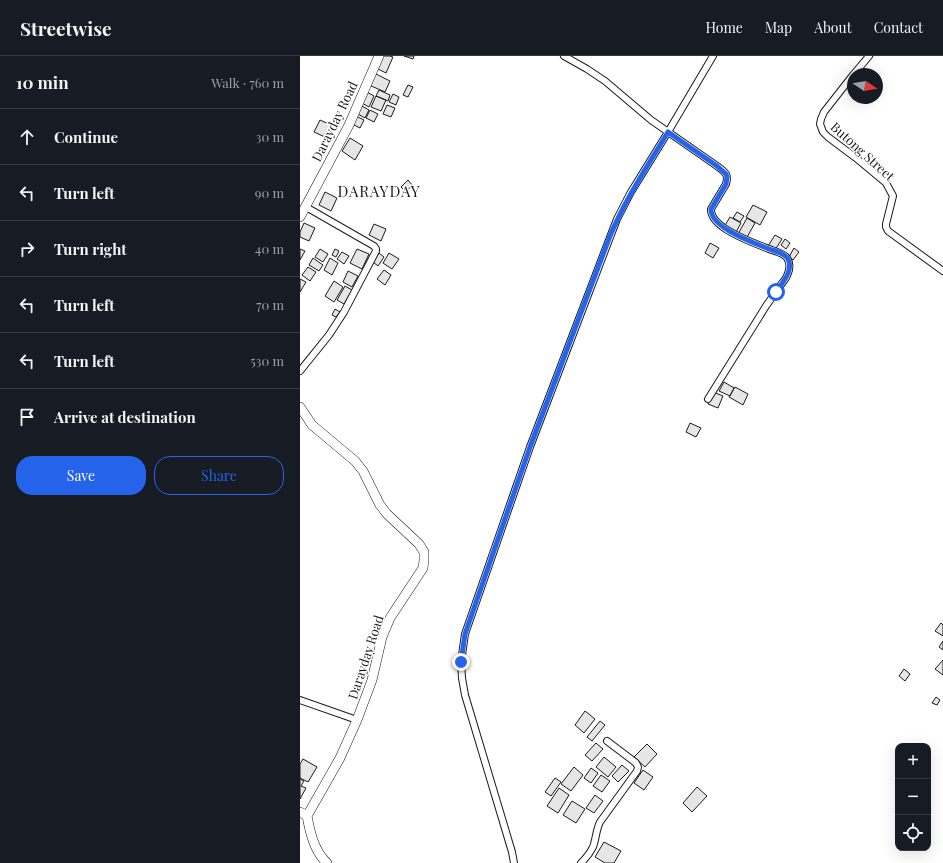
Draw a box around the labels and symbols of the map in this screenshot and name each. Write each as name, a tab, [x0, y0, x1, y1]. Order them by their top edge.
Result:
north arrow	[847, 68, 883, 104]
street label: Darayday Road	[307, 78, 361, 164]
street label: Butong Street	[828, 118, 899, 184]
district label: DARAYDAY	[337, 181, 421, 201]
route start	[767, 283, 785, 301]
street label: Darayday Road	[343, 612, 387, 701]
route end	[452, 653, 470, 671]

